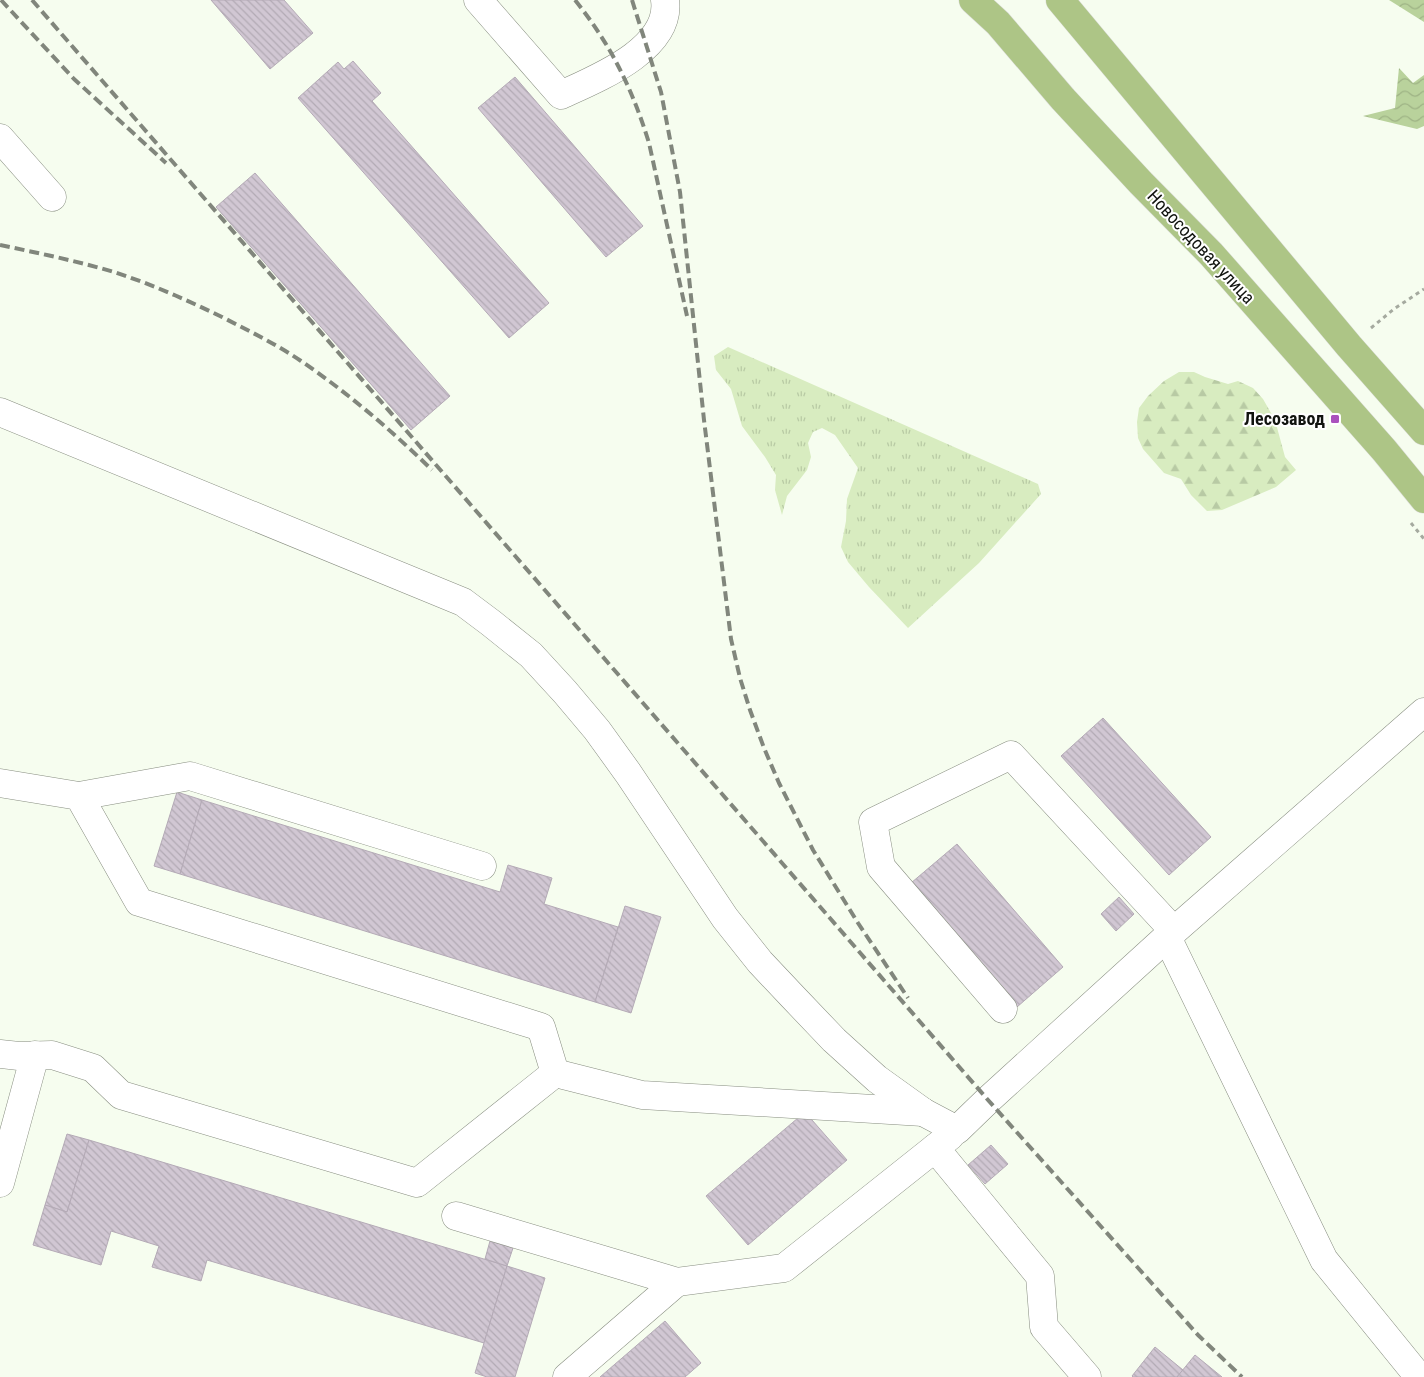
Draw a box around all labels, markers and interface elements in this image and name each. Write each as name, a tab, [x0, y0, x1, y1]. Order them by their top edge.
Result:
street label: Новосодовая улица	[1143, 185, 1259, 308]
place label: Лесозавод	[1244, 408, 1325, 429]
marker: Лесозавод	[1329, 413, 1341, 425]

